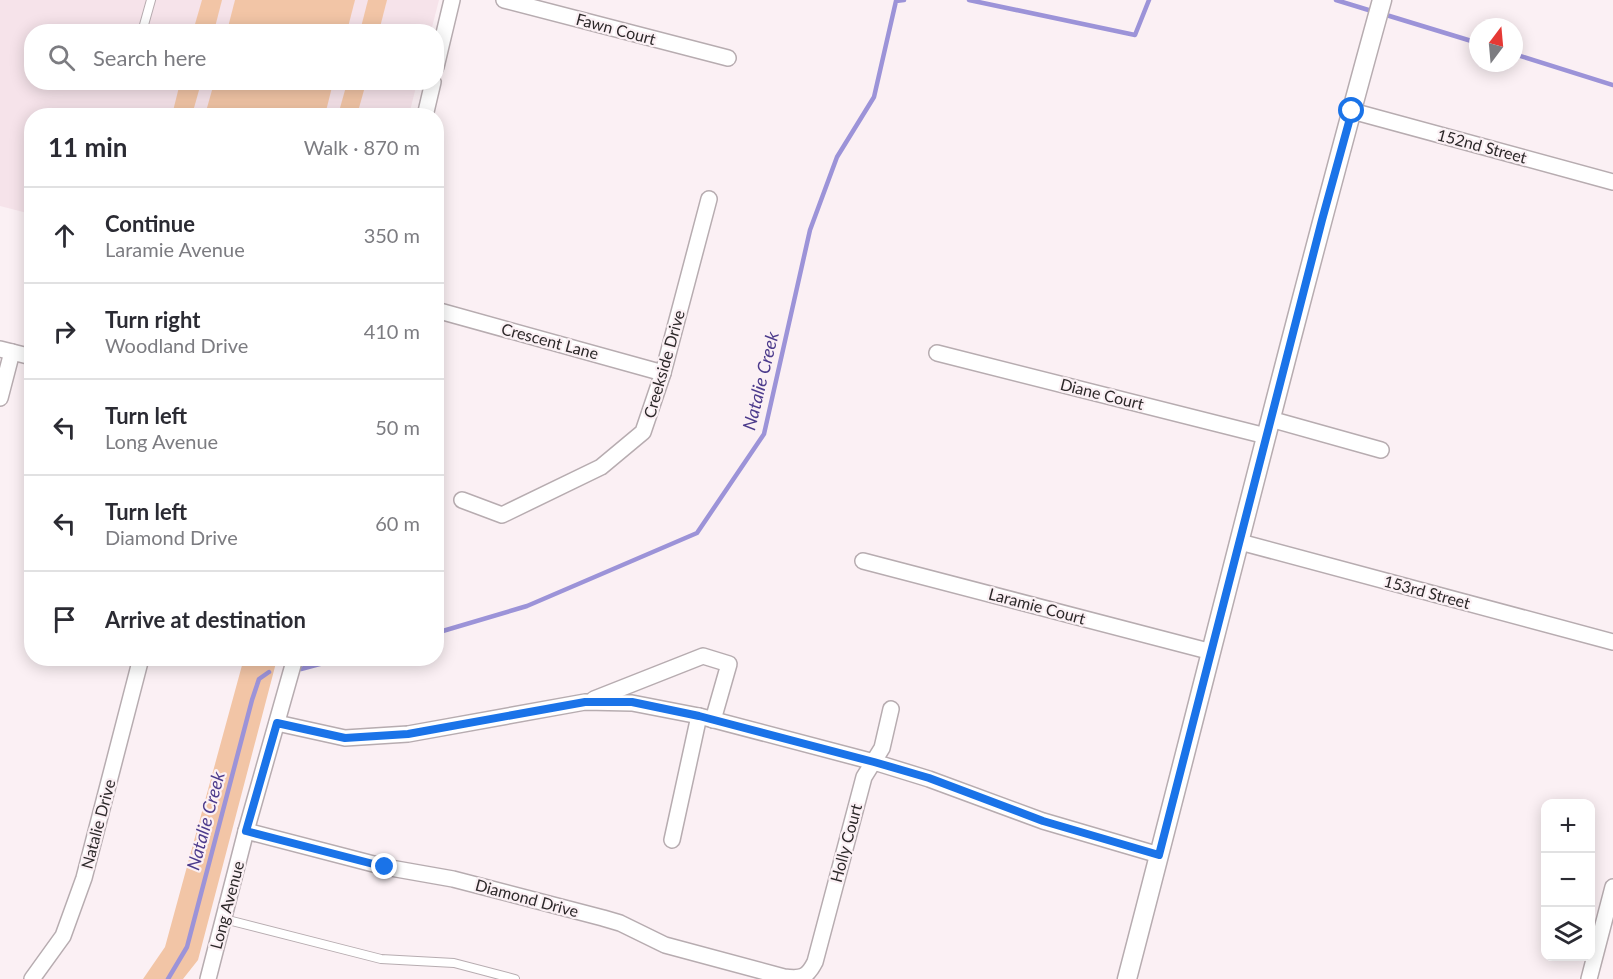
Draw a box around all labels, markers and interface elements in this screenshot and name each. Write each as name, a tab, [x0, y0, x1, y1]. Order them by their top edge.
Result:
street label: Fawn Court	[574, 9, 658, 48]
north arrow	[1469, 18, 1523, 72]
search box	[24, 24, 444, 90]
icon: search	[45, 41, 78, 74]
text: Search here	[93, 44, 206, 71]
route start	[1338, 97, 1364, 123]
street label: 152nd Street	[1435, 124, 1529, 167]
text: 11 min	[48, 131, 128, 163]
text: Walk · 870 m	[304, 135, 420, 159]
text: Continue	[105, 210, 195, 237]
icon: ahead	[48, 219, 81, 252]
text: 350 m	[364, 223, 420, 247]
text: Laramie Avenue	[105, 237, 245, 261]
text: Turn right	[105, 306, 200, 333]
street label: Creekside Drive	[639, 308, 688, 420]
icon: right	[48, 315, 81, 348]
street label: Crescent Lane	[500, 318, 601, 363]
text: 410 m	[364, 319, 420, 343]
water label: Natalie Creek	[737, 329, 783, 432]
text: Woodland Drive	[105, 333, 248, 357]
street label: Diane Court	[1058, 374, 1146, 413]
text: Turn left	[105, 402, 187, 429]
icon: left	[48, 411, 81, 444]
text: 50 m	[375, 415, 420, 439]
text: Long Avenue	[105, 429, 218, 453]
text: Turn left	[105, 498, 187, 525]
icon: left	[48, 507, 81, 540]
text: 60 m	[375, 511, 420, 535]
text: Diamond Drive	[105, 525, 238, 549]
street label: 153rd Street	[1382, 571, 1473, 612]
street label: Laramie Court	[987, 583, 1088, 628]
icon: arrive	[48, 603, 81, 636]
text: Arrive at destination	[105, 606, 306, 633]
water label: Natalie Creek	[181, 769, 229, 872]
street label: Natalie Drive	[76, 777, 119, 871]
map controls	[1541, 799, 1595, 961]
button: +	[1541, 799, 1595, 853]
street label: Holly Court	[826, 801, 865, 884]
route end	[371, 853, 397, 879]
button: −	[1541, 853, 1595, 907]
street label: Long Avenue	[206, 859, 247, 951]
street label: Diamond Drive	[473, 875, 581, 920]
button: layers	[1541, 907, 1595, 961]

